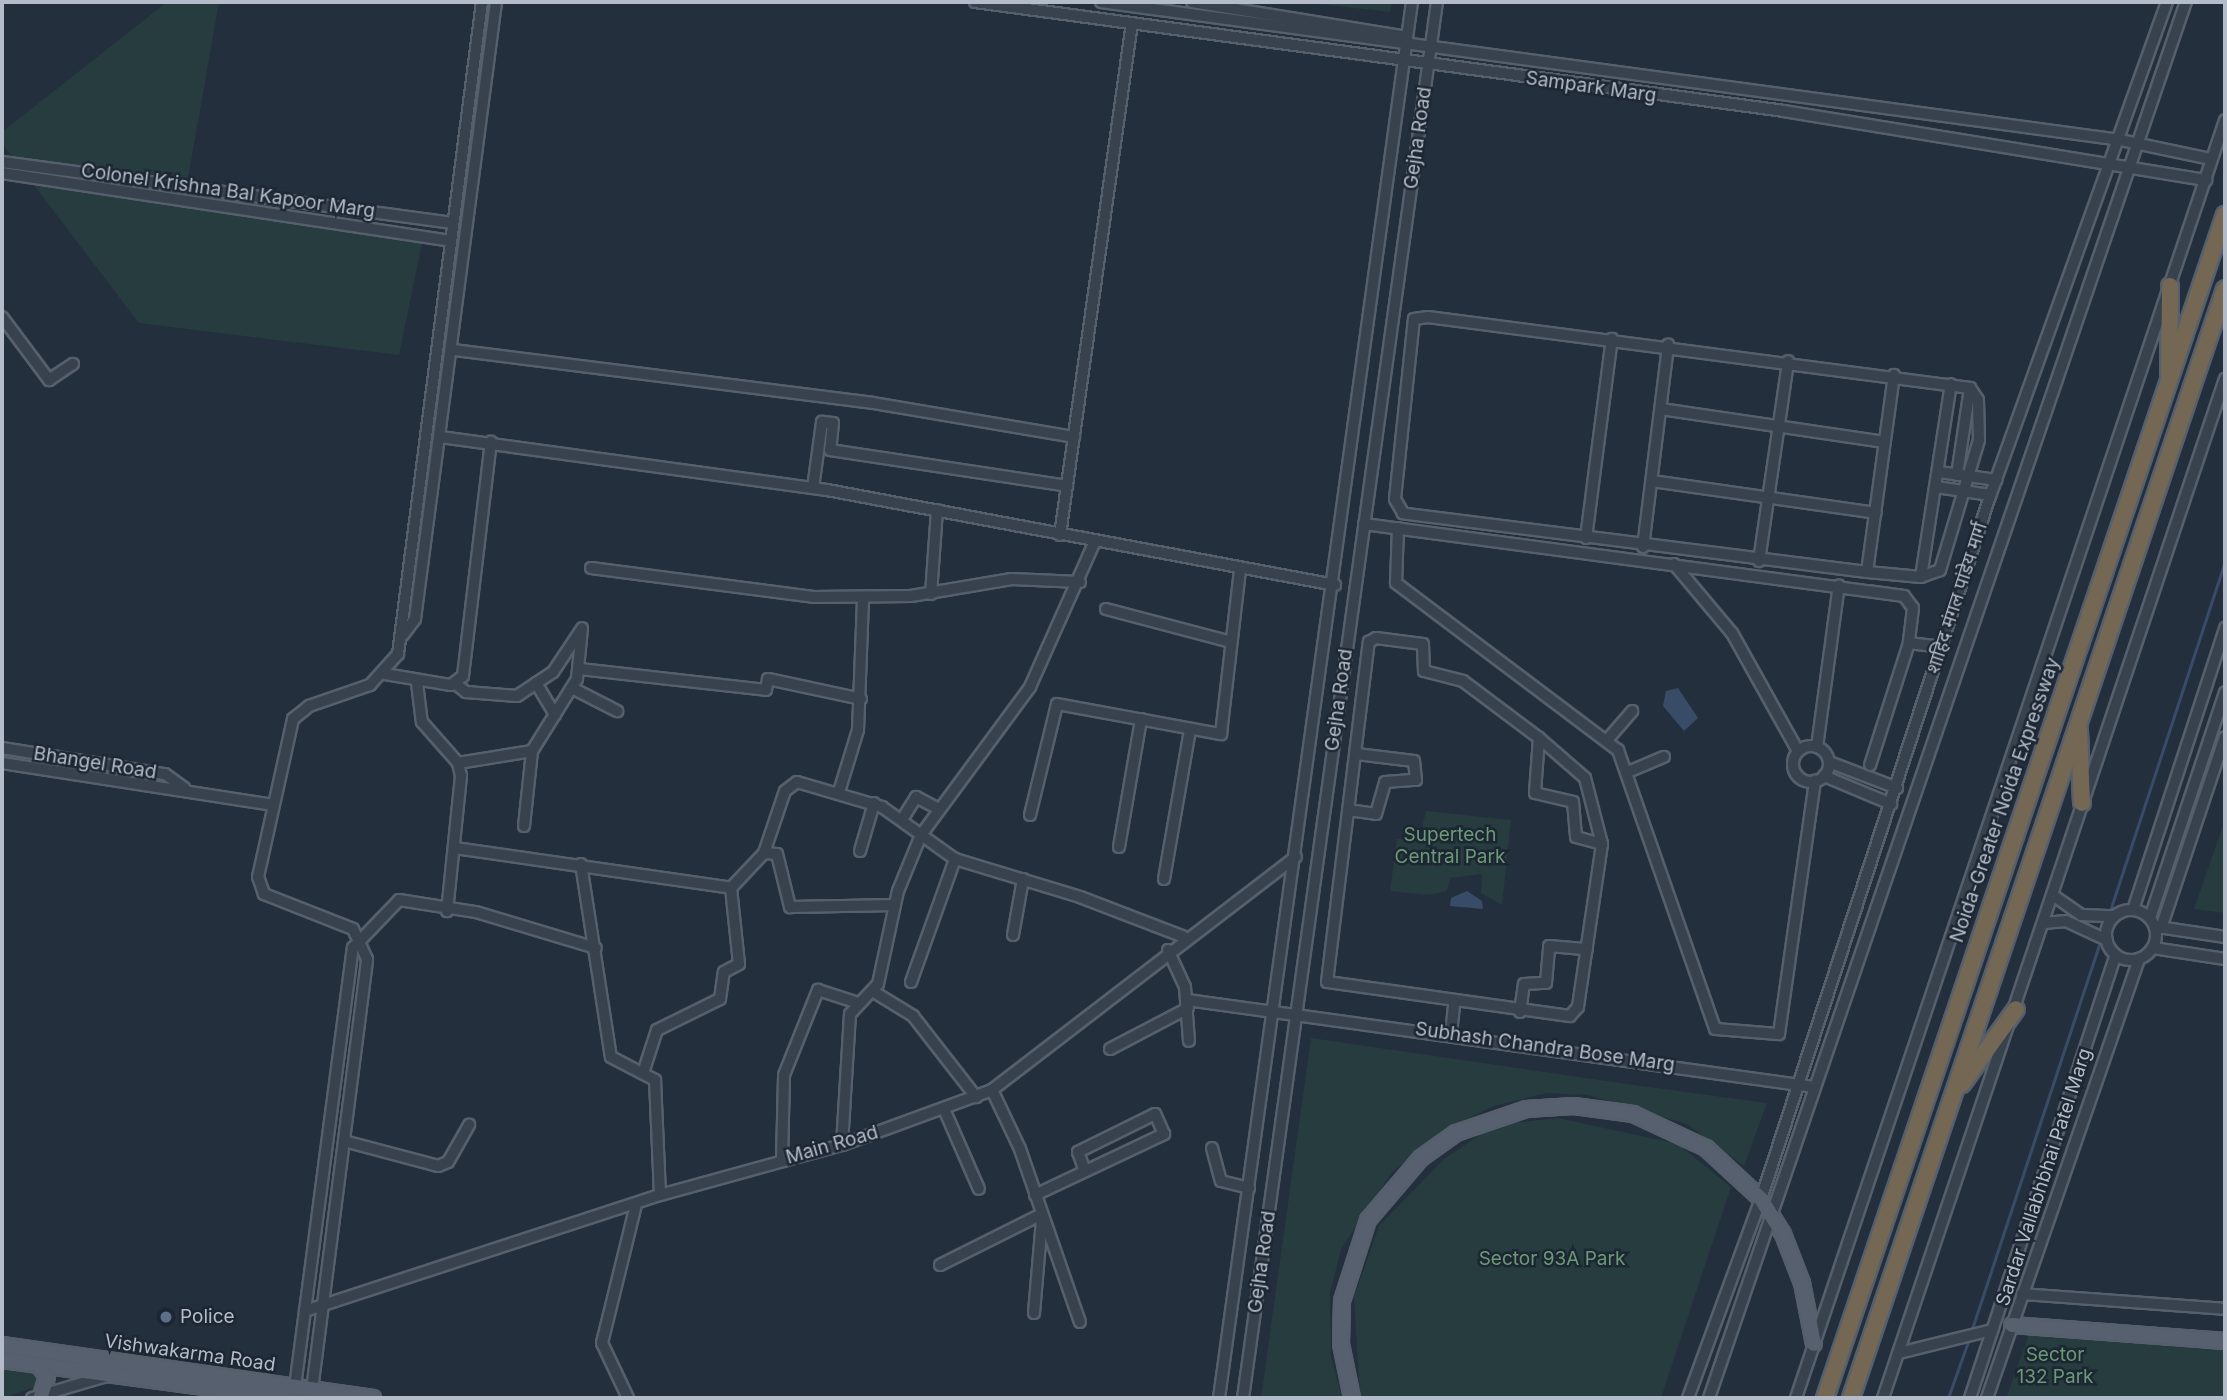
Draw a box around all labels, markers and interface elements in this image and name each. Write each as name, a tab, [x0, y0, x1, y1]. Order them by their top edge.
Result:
street label: Sampark Marg	[1524, 67, 1658, 107]
street label: Gejha Road	[1400, 85, 1436, 191]
street label: Colonel Krishna Bal Kapoor Marg	[80, 159, 376, 223]
street label: शाहिद मंगल पांडेय मार्ग	[1922, 519, 1992, 677]
street label: Gejha Road	[1321, 647, 1357, 753]
street label: Noida-Greater Noida Expressway	[1945, 655, 2065, 945]
street label: Bhangel Road	[32, 742, 158, 784]
park label: Supertech Central Park	[1395, 824, 1505, 868]
street label: Subhash Chandra Bose Marg	[1414, 1017, 1676, 1077]
street label: Sardar Vallabhbhai Patel Marg	[1991, 1045, 2097, 1309]
street label: Main Road	[783, 1121, 881, 1169]
street label: Gejha Road	[1244, 1209, 1280, 1315]
park label: Sector 93A Park	[1479, 1248, 1625, 1270]
place label: Police	[180, 1306, 235, 1328]
marker: Police	[158, 1309, 174, 1325]
street label: Vishwakarma Road	[103, 1330, 277, 1376]
park label: Sector 132 Park	[2016, 1344, 2094, 1388]

